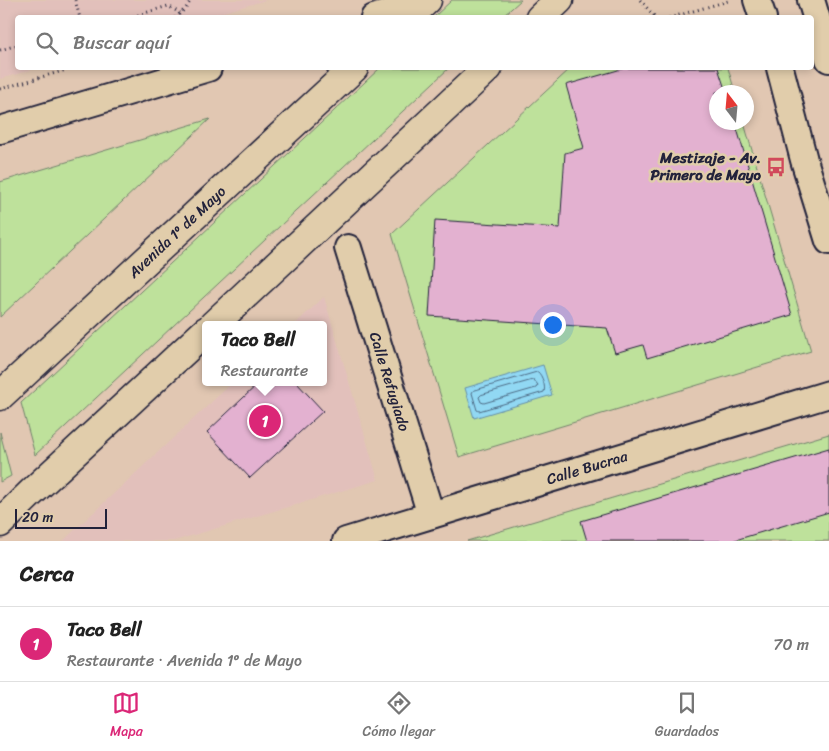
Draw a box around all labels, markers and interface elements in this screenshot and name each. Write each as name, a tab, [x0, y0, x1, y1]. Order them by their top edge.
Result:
search box	[15, 15, 814, 70]
text: Buscar aquí	[73, 26, 170, 59]
icon: search	[33, 29, 61, 57]
north arrow	[709, 85, 754, 130]
place label: Mestizaje - Av. Primero de Mayo	[650, 145, 762, 188]
bus stop icon: Mestizaje - Av. Primero de Mayo	[765, 156, 787, 178]
street label: Avenida 1º de Mayo	[121, 179, 233, 285]
your location	[540, 312, 566, 338]
popup	[202, 321, 327, 386]
text: Taco Bell	[221, 323, 295, 356]
street label: Calle Refugiado	[362, 329, 417, 435]
text: Restaurante	[221, 356, 308, 385]
pin: 1	[249, 402, 281, 440]
street label: Calle Bucraa	[543, 443, 631, 492]
text: 20 m	[22, 505, 53, 530]
scale bar	[15, 506, 108, 529]
text: Cerca	[20, 555, 74, 593]
text: Taco Bell	[67, 613, 142, 646]
text: 1	[33, 630, 39, 659]
text: 70 m	[773, 630, 809, 659]
text: Restaurante · Avenida 1º de Mayo	[67, 646, 302, 675]
tab: Mapa	[110, 689, 143, 744]
tab: Cómo llegar	[363, 689, 435, 744]
tab: Guardados	[655, 689, 719, 744]

